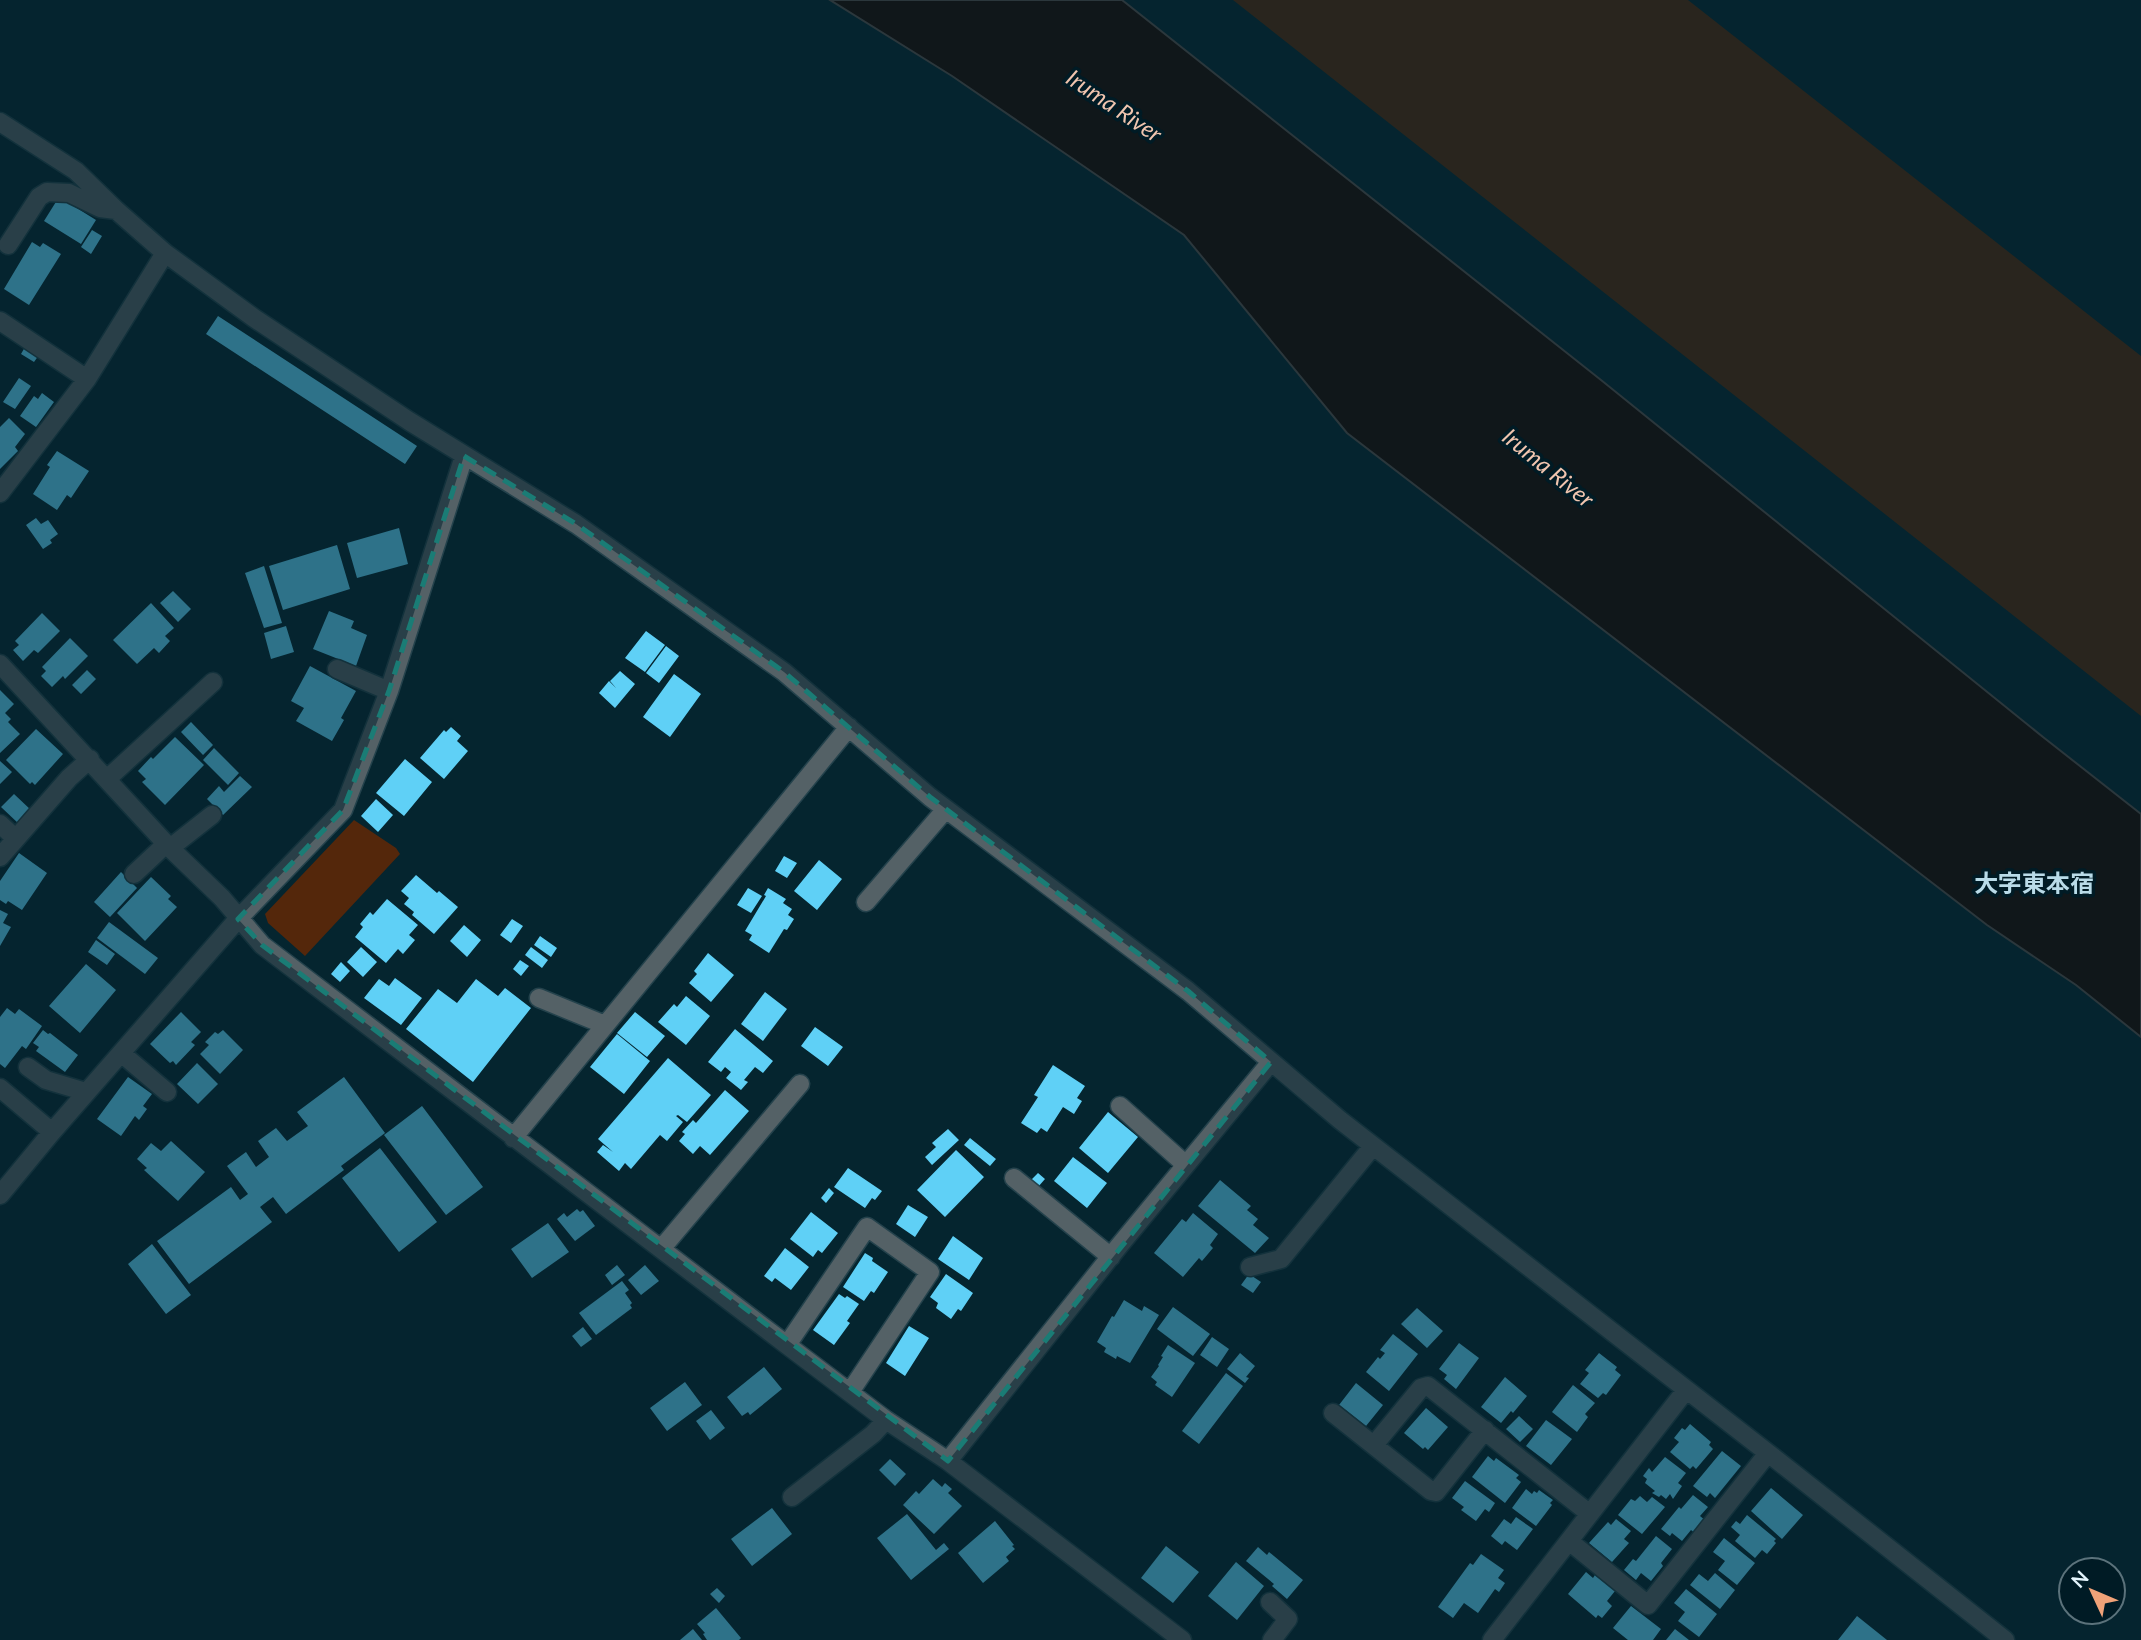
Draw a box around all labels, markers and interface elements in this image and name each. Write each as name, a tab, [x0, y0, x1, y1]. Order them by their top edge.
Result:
water label: Iruma River	[1061, 63, 1169, 148]
water label: Iruma River	[1497, 422, 1601, 513]
district label: 大字東本宿	[1974, 868, 2094, 897]
north arrow	[2057, 1556, 2127, 1626]
text: N	[2066, 1566, 2093, 1592]

